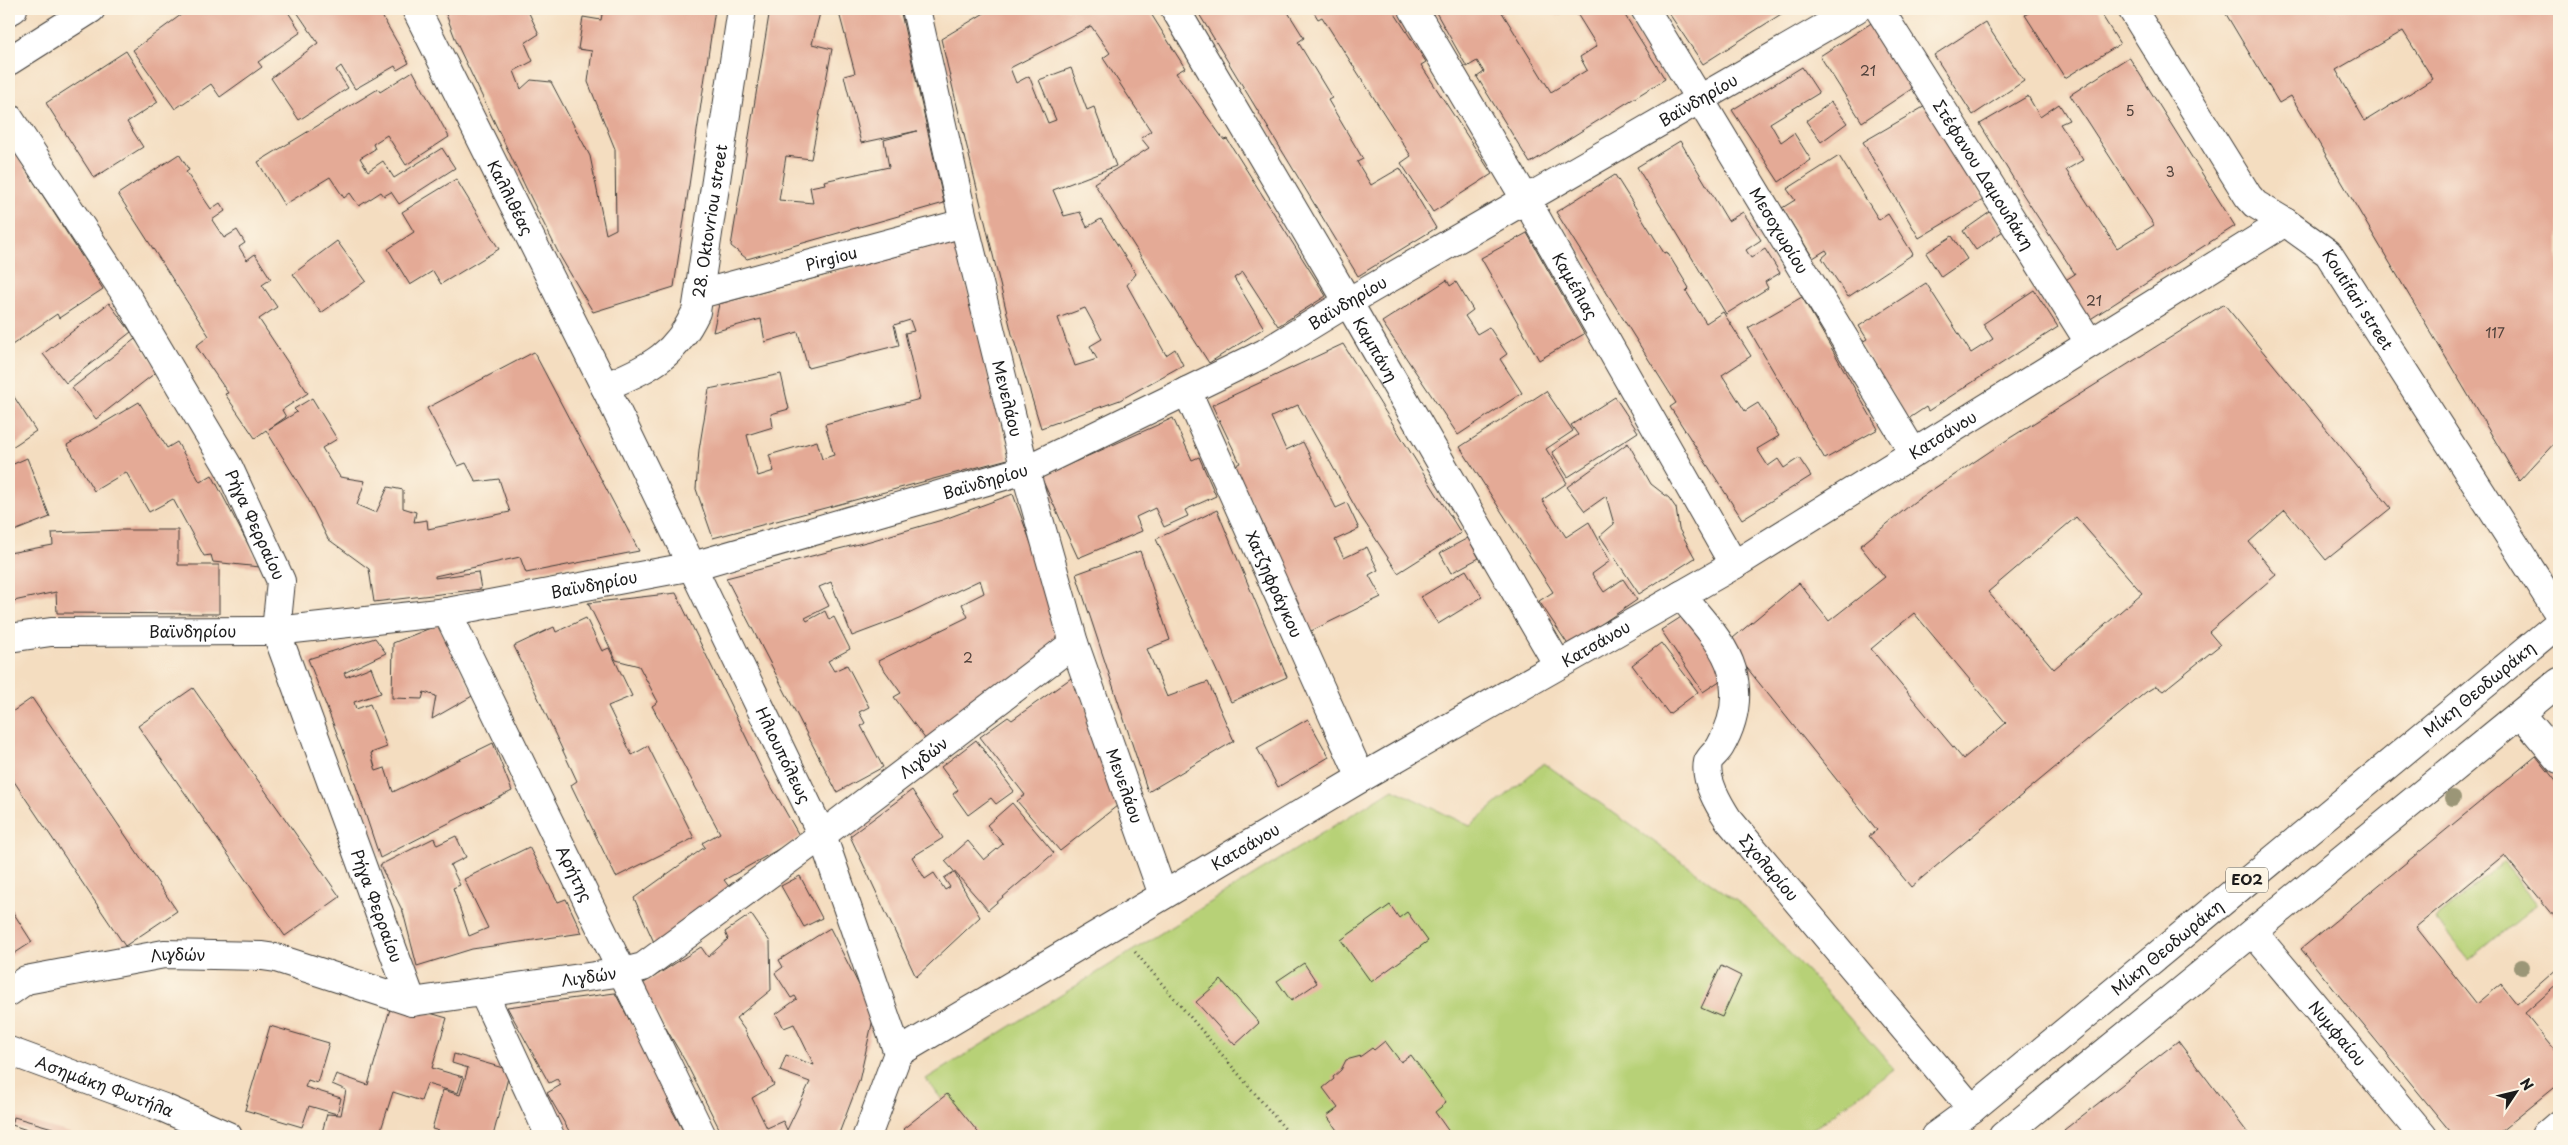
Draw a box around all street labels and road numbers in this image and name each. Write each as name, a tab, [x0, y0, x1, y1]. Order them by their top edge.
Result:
street label: Βαϊνδηρίου	[1654, 67, 1742, 131]
street label: Στέφανου Δαμουλάκη	[1928, 95, 2041, 254]
street label: 28. Oktovriou street	[685, 142, 732, 299]
street label: Καλλιθέας	[482, 156, 540, 239]
street label: Μεσοχωρίου	[1744, 182, 1815, 278]
street label: Pirgiou	[803, 239, 860, 276]
street label: Koutifari street	[2317, 244, 2400, 355]
street label: Καμέλιας	[1547, 248, 1605, 324]
street label: Βαϊνδηρίου	[1303, 269, 1391, 335]
street label: Καμπάνη	[1348, 312, 1405, 386]
street label: Μενελάου	[987, 357, 1029, 439]
street label: Κατσάνου	[1904, 404, 1981, 464]
street label: Βαϊνδηρίου	[940, 457, 1030, 504]
street label: Ρήγα Φερραίου	[220, 465, 292, 583]
street label: Χατζηφράγκου	[1240, 527, 1309, 641]
street label: Βαϊνδηρίου	[548, 564, 639, 603]
street label: Κατσάνου	[1556, 614, 1634, 672]
street label: Βαϊνδηρίου	[149, 618, 236, 643]
street label: Μίκη Θεοδωράκη	[2417, 635, 2540, 742]
street label: Ηλιουπόλεως	[751, 702, 818, 807]
street label: Λιγδών	[893, 730, 952, 783]
street label: Μενελάου	[1101, 745, 1150, 826]
street label: Κατσάνου	[1206, 816, 1284, 876]
street label: Σχολαρίου	[1734, 828, 1805, 906]
street label: Αρήτης	[551, 841, 599, 905]
street label: Ρήγα Φερραίου	[346, 846, 409, 966]
road number: ΕΟ2	[2226, 868, 2268, 892]
street label: Μίκη Θεοδωράκη	[2105, 893, 2228, 1000]
street label: Λιγδών	[148, 941, 206, 967]
street label: Λιγδών	[559, 960, 618, 992]
street label: Νυμφαίου	[2304, 995, 2373, 1071]
street label: Ασημάκη Φωτήλα	[33, 1049, 178, 1122]

